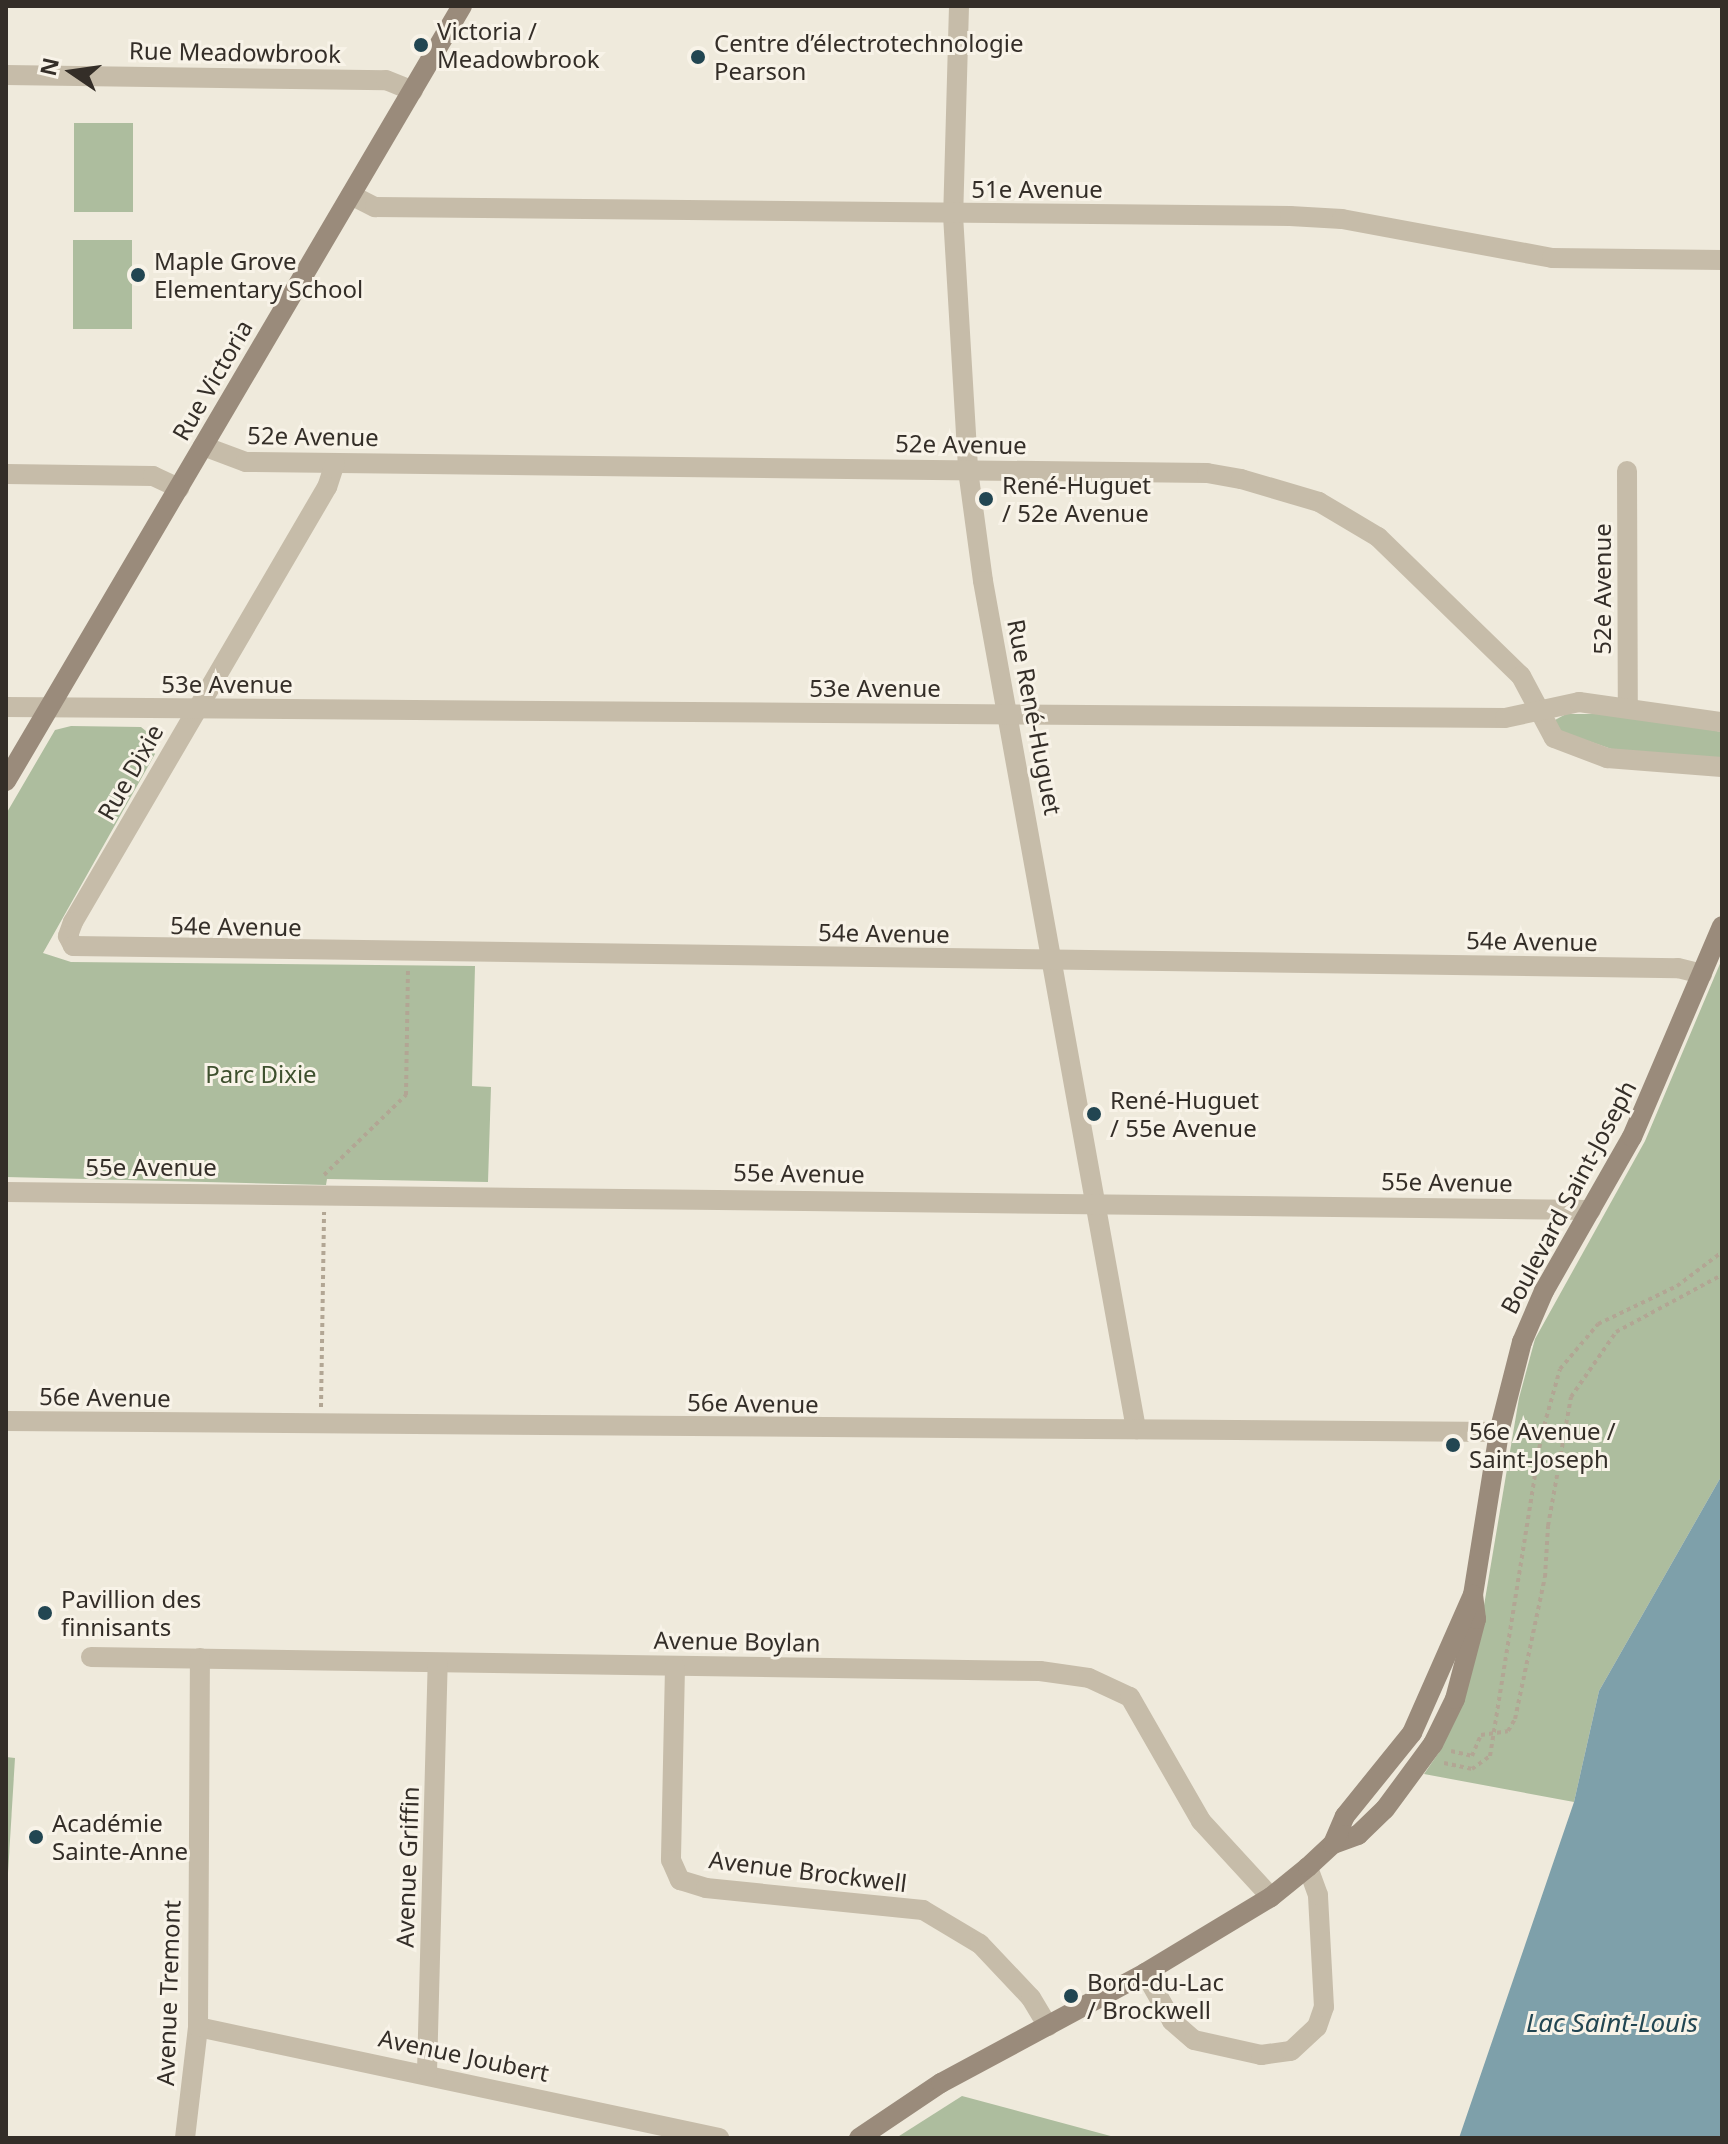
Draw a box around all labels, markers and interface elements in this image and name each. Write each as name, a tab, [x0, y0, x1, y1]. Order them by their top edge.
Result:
place label: Victoria / Meadowbrook	[437, 17, 599, 73]
place label: Centre d’électrotechnologie Pearson	[714, 29, 1023, 85]
north arrow	[32, 32, 112, 112]
street label: Rue Meadowbrook	[129, 36, 341, 68]
marker: Victoria / Meadowbrook	[412, 36, 430, 54]
marker: Centre d’électrotechnologie Pearson	[689, 48, 707, 66]
text: N	[32, 55, 65, 79]
street label: 51e Avenue	[971, 175, 1103, 203]
place label: Maple Grove Elementary School	[154, 247, 363, 303]
marker: Maple Grove Elementary School	[129, 266, 147, 284]
street label: Rue Victoria	[166, 315, 258, 445]
street label: 52e Avenue	[247, 420, 379, 452]
street label: 52e Avenue	[895, 428, 1027, 460]
place label: René-Huguet / 52e Avenue	[1002, 471, 1151, 527]
marker: René-Huguet / 52e Avenue	[977, 490, 995, 508]
street label: 52e Avenue	[1588, 523, 1616, 655]
street label: Rue René-Huguet	[1002, 617, 1068, 817]
street label: 53e Avenue	[161, 670, 293, 698]
street label: 53e Avenue	[809, 674, 941, 702]
street label: Rue Dixie	[91, 719, 169, 825]
street label: 54e Avenue	[170, 910, 302, 942]
street label: 54e Avenue	[818, 917, 950, 949]
street label: 54e Avenue	[1466, 925, 1598, 957]
park label: Parc Dixie	[205, 1060, 317, 1088]
street label: Boulevard Saint-Joseph	[1494, 1075, 1642, 1319]
place label: René-Huguet / 55e Avenue	[1110, 1086, 1259, 1142]
marker: René-Huguet / 55e Avenue	[1085, 1105, 1103, 1123]
street label: 55e Avenue	[85, 1153, 217, 1181]
street label: 55e Avenue	[733, 1157, 865, 1189]
street label: 55e Avenue	[1381, 1166, 1513, 1198]
street label: 56e Avenue	[39, 1381, 171, 1413]
street label: 56e Avenue	[687, 1387, 819, 1419]
place label: 56e Avenue / Saint-Joseph	[1469, 1417, 1616, 1473]
marker: 56e Avenue / Saint-Joseph	[1444, 1436, 1462, 1454]
place label: Pavillion des finnisants	[61, 1585, 201, 1641]
marker: Pavillion des finnisants	[36, 1604, 54, 1622]
street label: Avenue Boylan	[653, 1625, 821, 1657]
street label: Avenue Griffin	[390, 1786, 424, 1948]
place label: Académie Sainte-Anne	[52, 1809, 188, 1865]
marker: Académie Sainte-Anne	[27, 1828, 45, 1846]
street label: Avenue Brockwell	[707, 1845, 909, 1897]
street label: Avenue Tremont	[150, 1900, 186, 2086]
place label: Bord-du-Lac / Brockwell	[1087, 1968, 1224, 2024]
marker: Bord-du-Lac / Brockwell	[1062, 1987, 1080, 2005]
water label: Lac Saint-Louis	[1526, 2007, 1698, 2039]
street label: Avenue Joubert	[376, 2023, 552, 2087]

